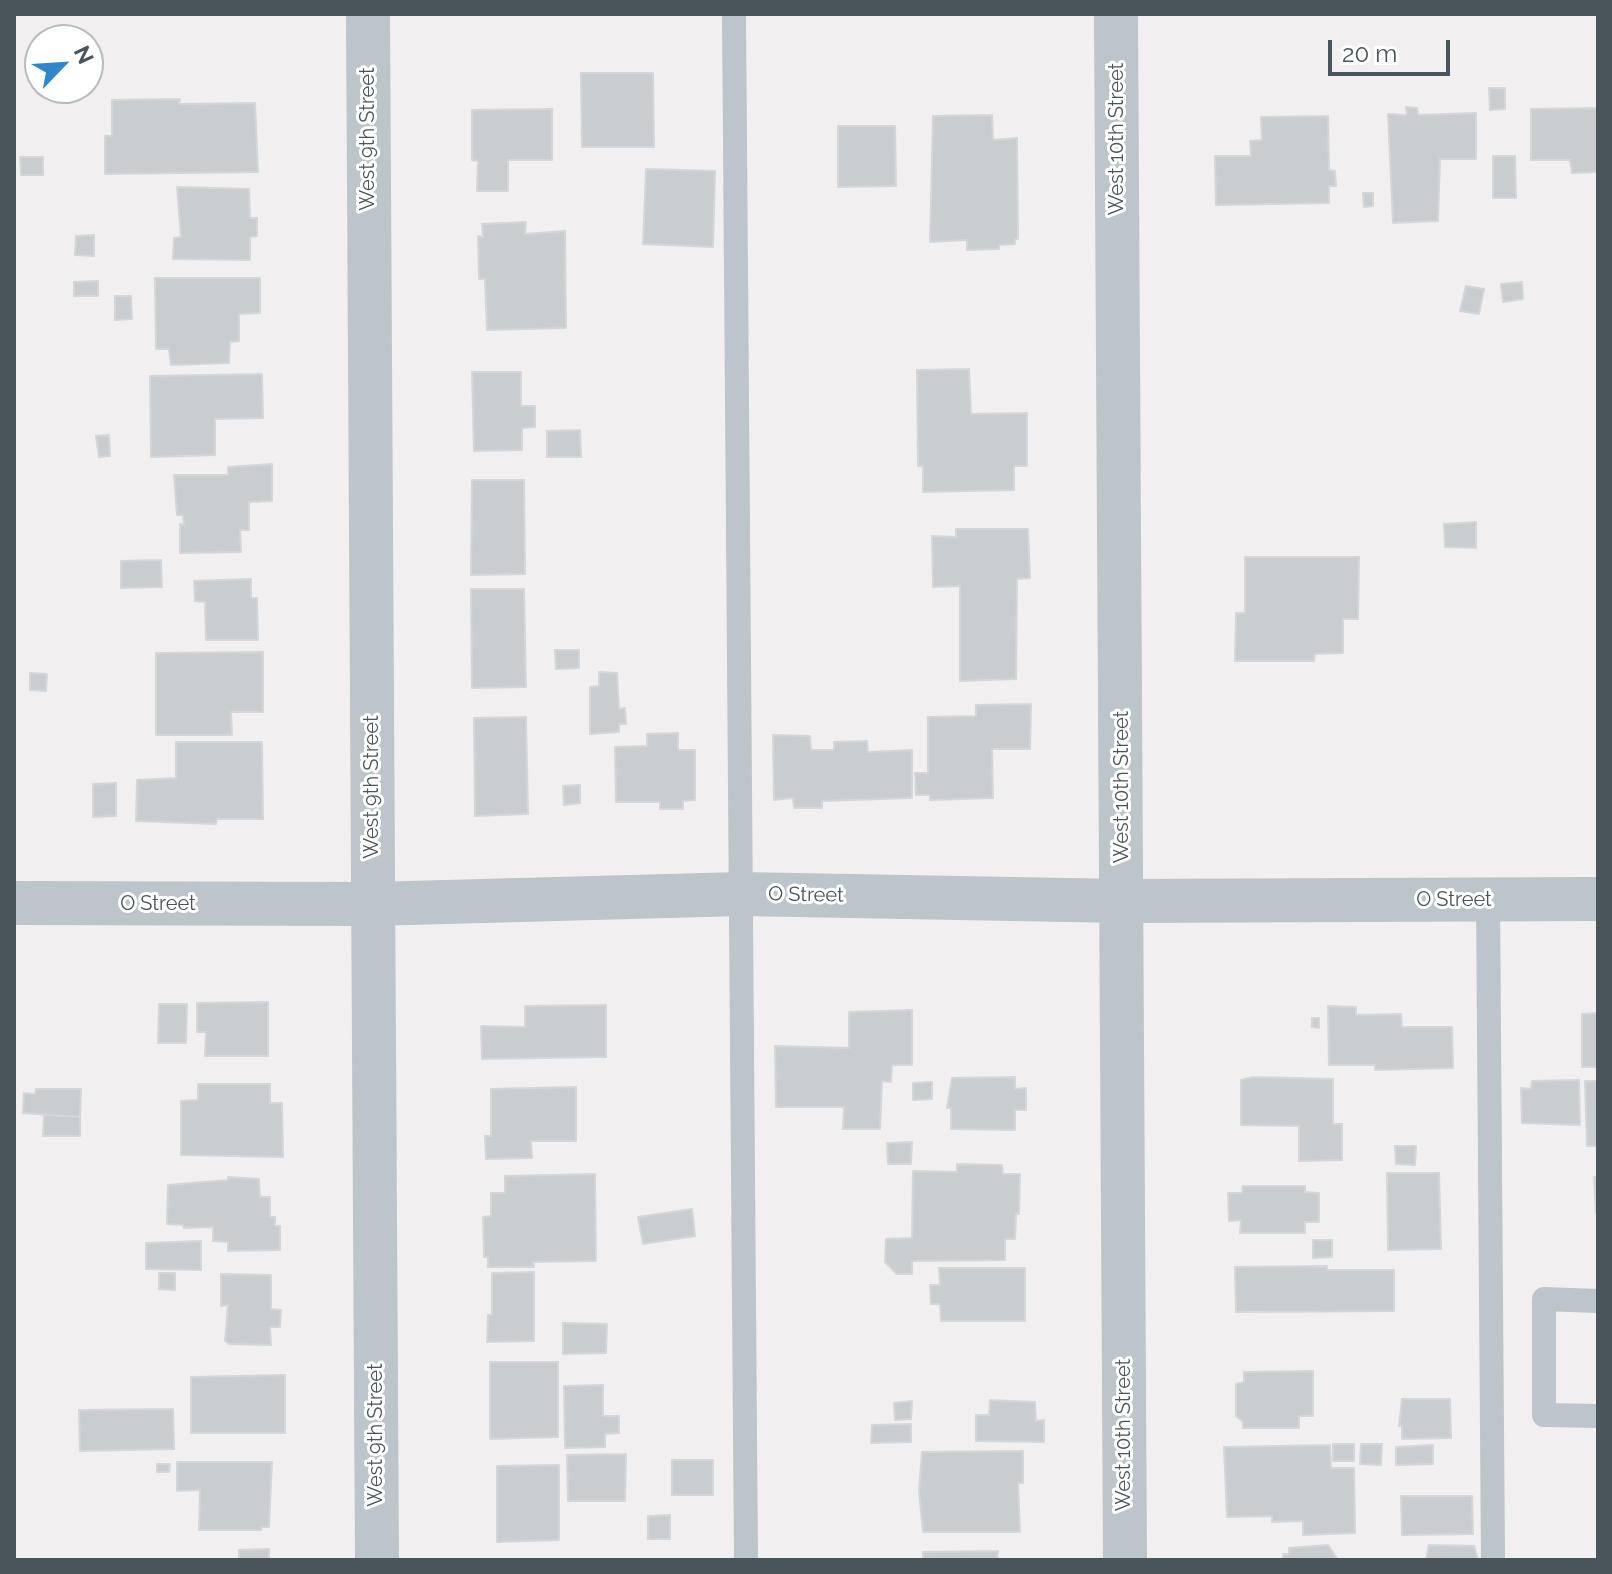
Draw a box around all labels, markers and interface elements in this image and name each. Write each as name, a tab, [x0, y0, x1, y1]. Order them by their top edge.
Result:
north arrow	[24, 24, 104, 104]
scale bar	[1332, 24, 1454, 74]
text: 20 m	[1342, 39, 1397, 68]
text: N	[69, 42, 99, 68]
street label: West 10th Street	[1105, 63, 1129, 215]
street label: West 9th Street	[356, 67, 380, 211]
street label: West 10th Street	[1110, 711, 1134, 863]
street label: West 9th Street	[360, 715, 384, 859]
street label: O Street	[768, 882, 844, 908]
street label: O Street	[1416, 888, 1492, 912]
street label: O Street	[120, 892, 196, 916]
street label: West 10th Street	[1112, 1359, 1136, 1511]
street label: West 9th Street	[364, 1363, 388, 1507]

